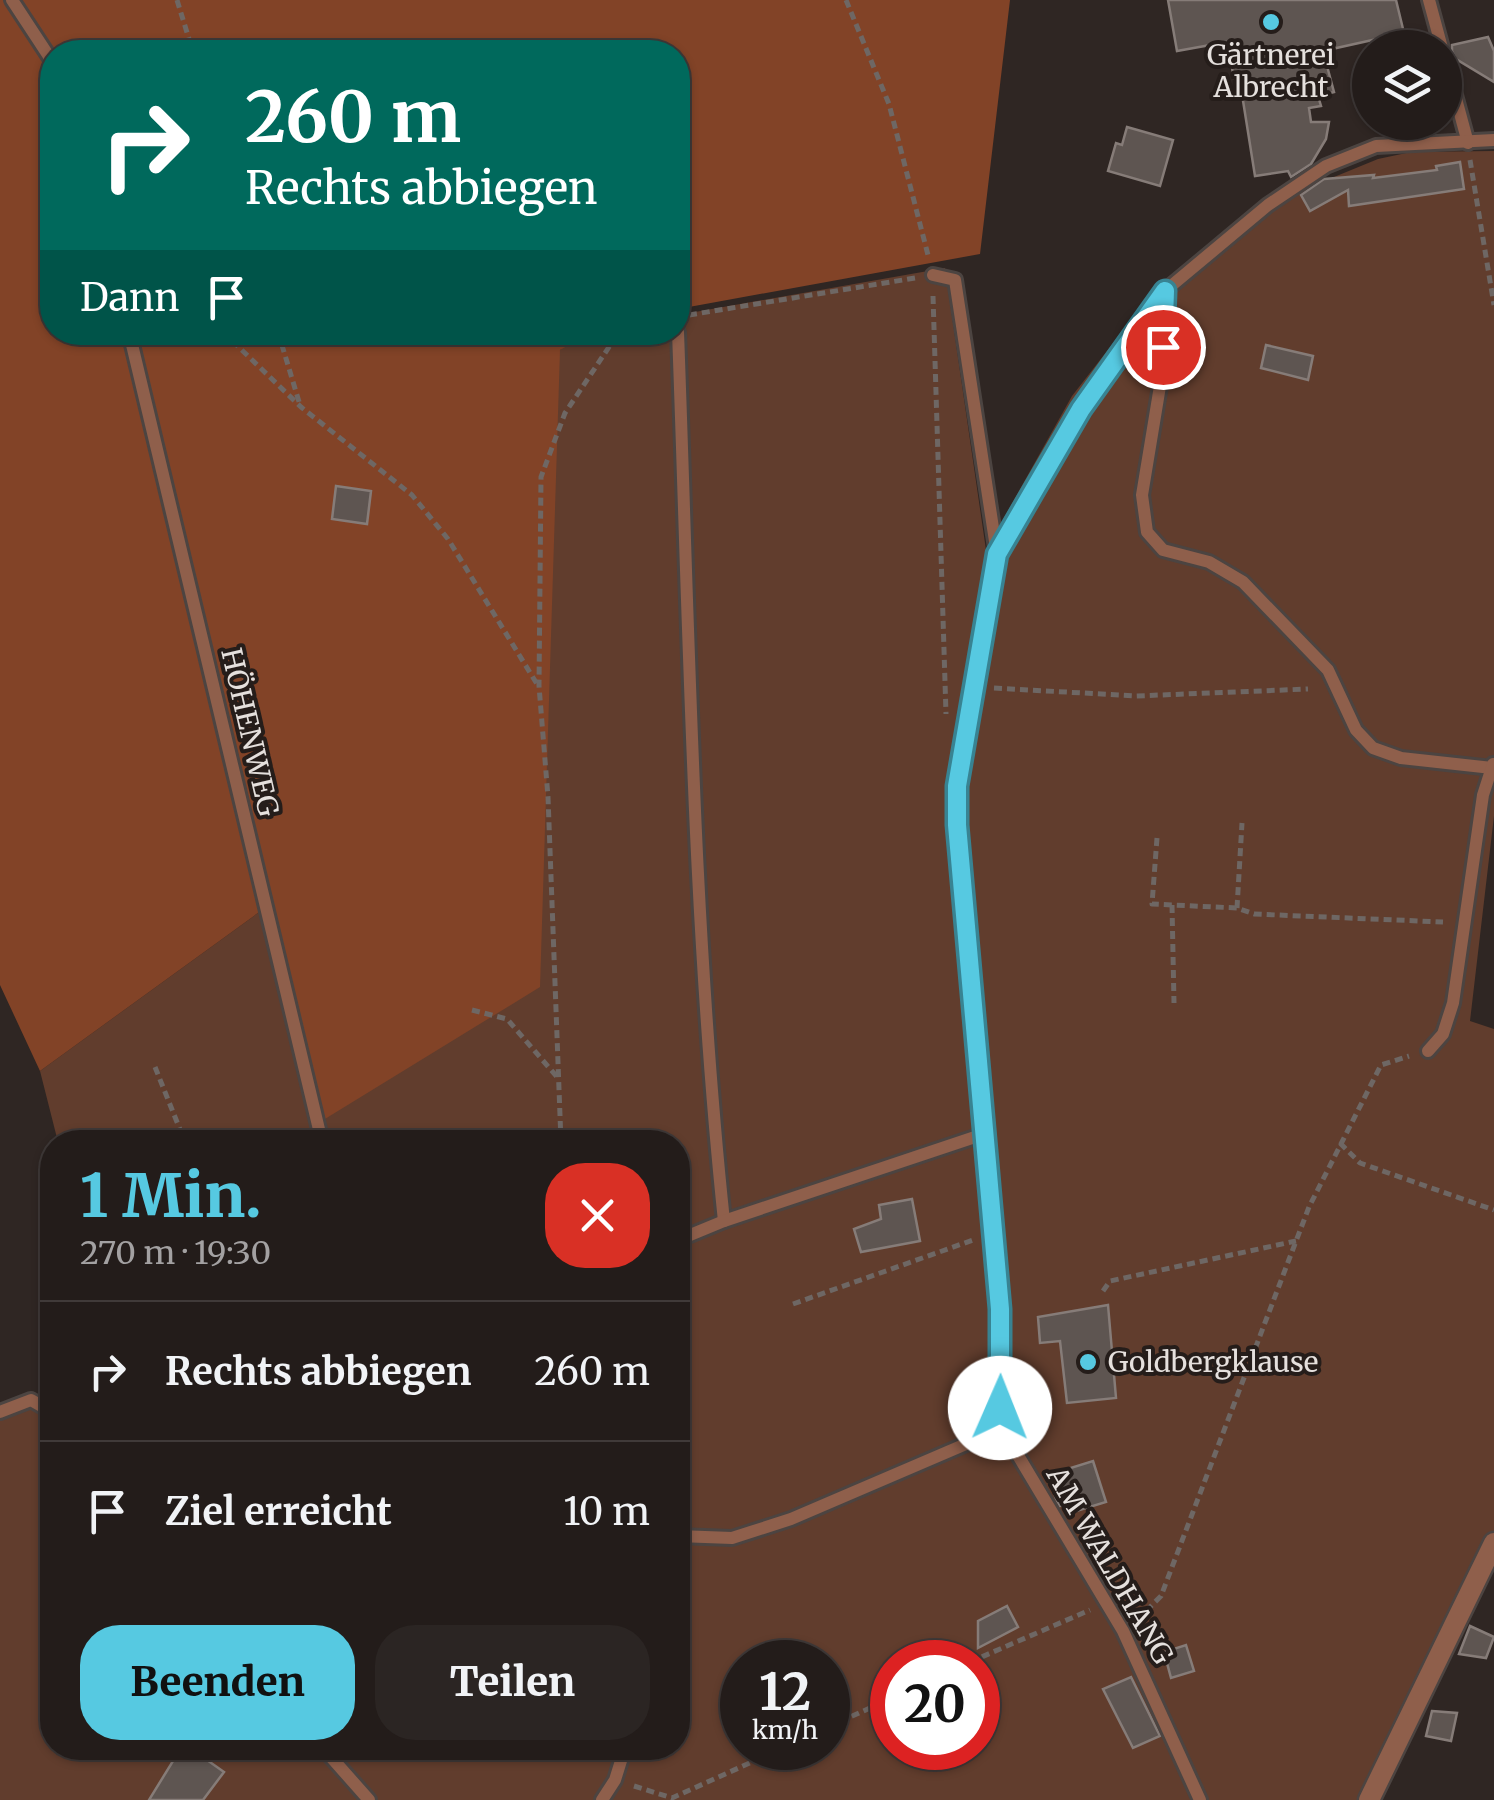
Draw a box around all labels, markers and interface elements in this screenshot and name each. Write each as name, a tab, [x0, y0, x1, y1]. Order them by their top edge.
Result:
marker: Gärtnerei Albrecht	[1260, 11, 1282, 33]
map controls	[1352, 30, 1462, 140]
button: layers	[1352, 30, 1462, 140]
place label: Gärtnerei Albrecht	[1207, 37, 1335, 105]
text: 260 m	[245, 73, 461, 161]
icon: right	[80, 80, 210, 210]
text: Rechts abbiegen	[245, 160, 598, 216]
icon: arrive	[199, 270, 254, 325]
text: Dann	[80, 274, 179, 321]
pin	[1121, 305, 1206, 390]
icon: arrive	[1136, 320, 1191, 375]
street label: HÖHENWEG	[213, 644, 287, 820]
text: 1 Min.	[80, 1158, 262, 1233]
button: close	[545, 1163, 650, 1268]
text: 270 m · 19:30	[80, 1233, 271, 1273]
icon: right	[80, 1344, 135, 1399]
place label: Goldbergklause	[1108, 1344, 1318, 1380]
text: Rechts abbiegen	[165, 1348, 471, 1395]
text: 260 m	[534, 1348, 650, 1395]
marker: Goldbergklause	[1077, 1351, 1099, 1373]
position arrow	[948, 1356, 1052, 1460]
street label: AM WALDHANG	[1038, 1459, 1181, 1670]
icon: arrive	[80, 1484, 135, 1539]
text: Ziel erreicht	[165, 1488, 392, 1535]
text: 10 m	[563, 1488, 650, 1535]
button: Beenden	[80, 1625, 355, 1740]
button: Teilen	[375, 1625, 650, 1740]
speed limit sign: 20	[870, 1640, 1000, 1770]
text: 12	[759, 1661, 811, 1724]
text: km/h	[752, 1714, 818, 1746]

